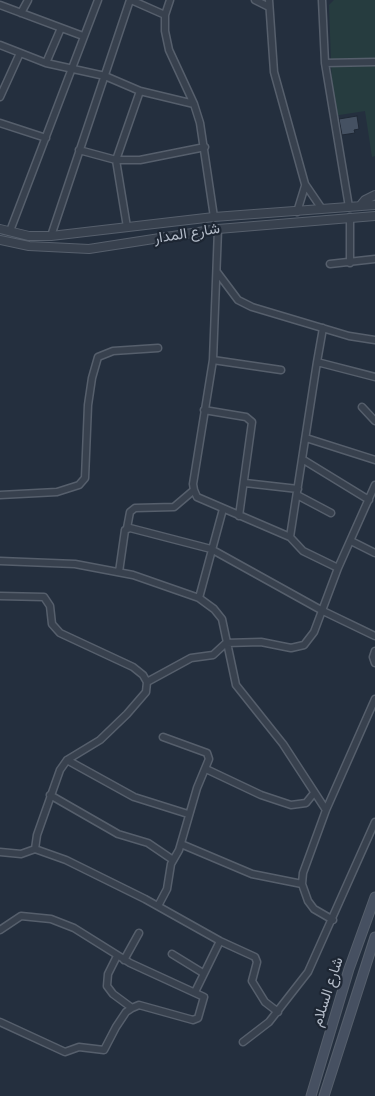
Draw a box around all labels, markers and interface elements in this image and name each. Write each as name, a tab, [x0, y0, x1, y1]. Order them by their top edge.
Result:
street label: شارع المدار	[153, 220, 221, 248]
street label: شارع السلام	[308, 955, 348, 1029]

